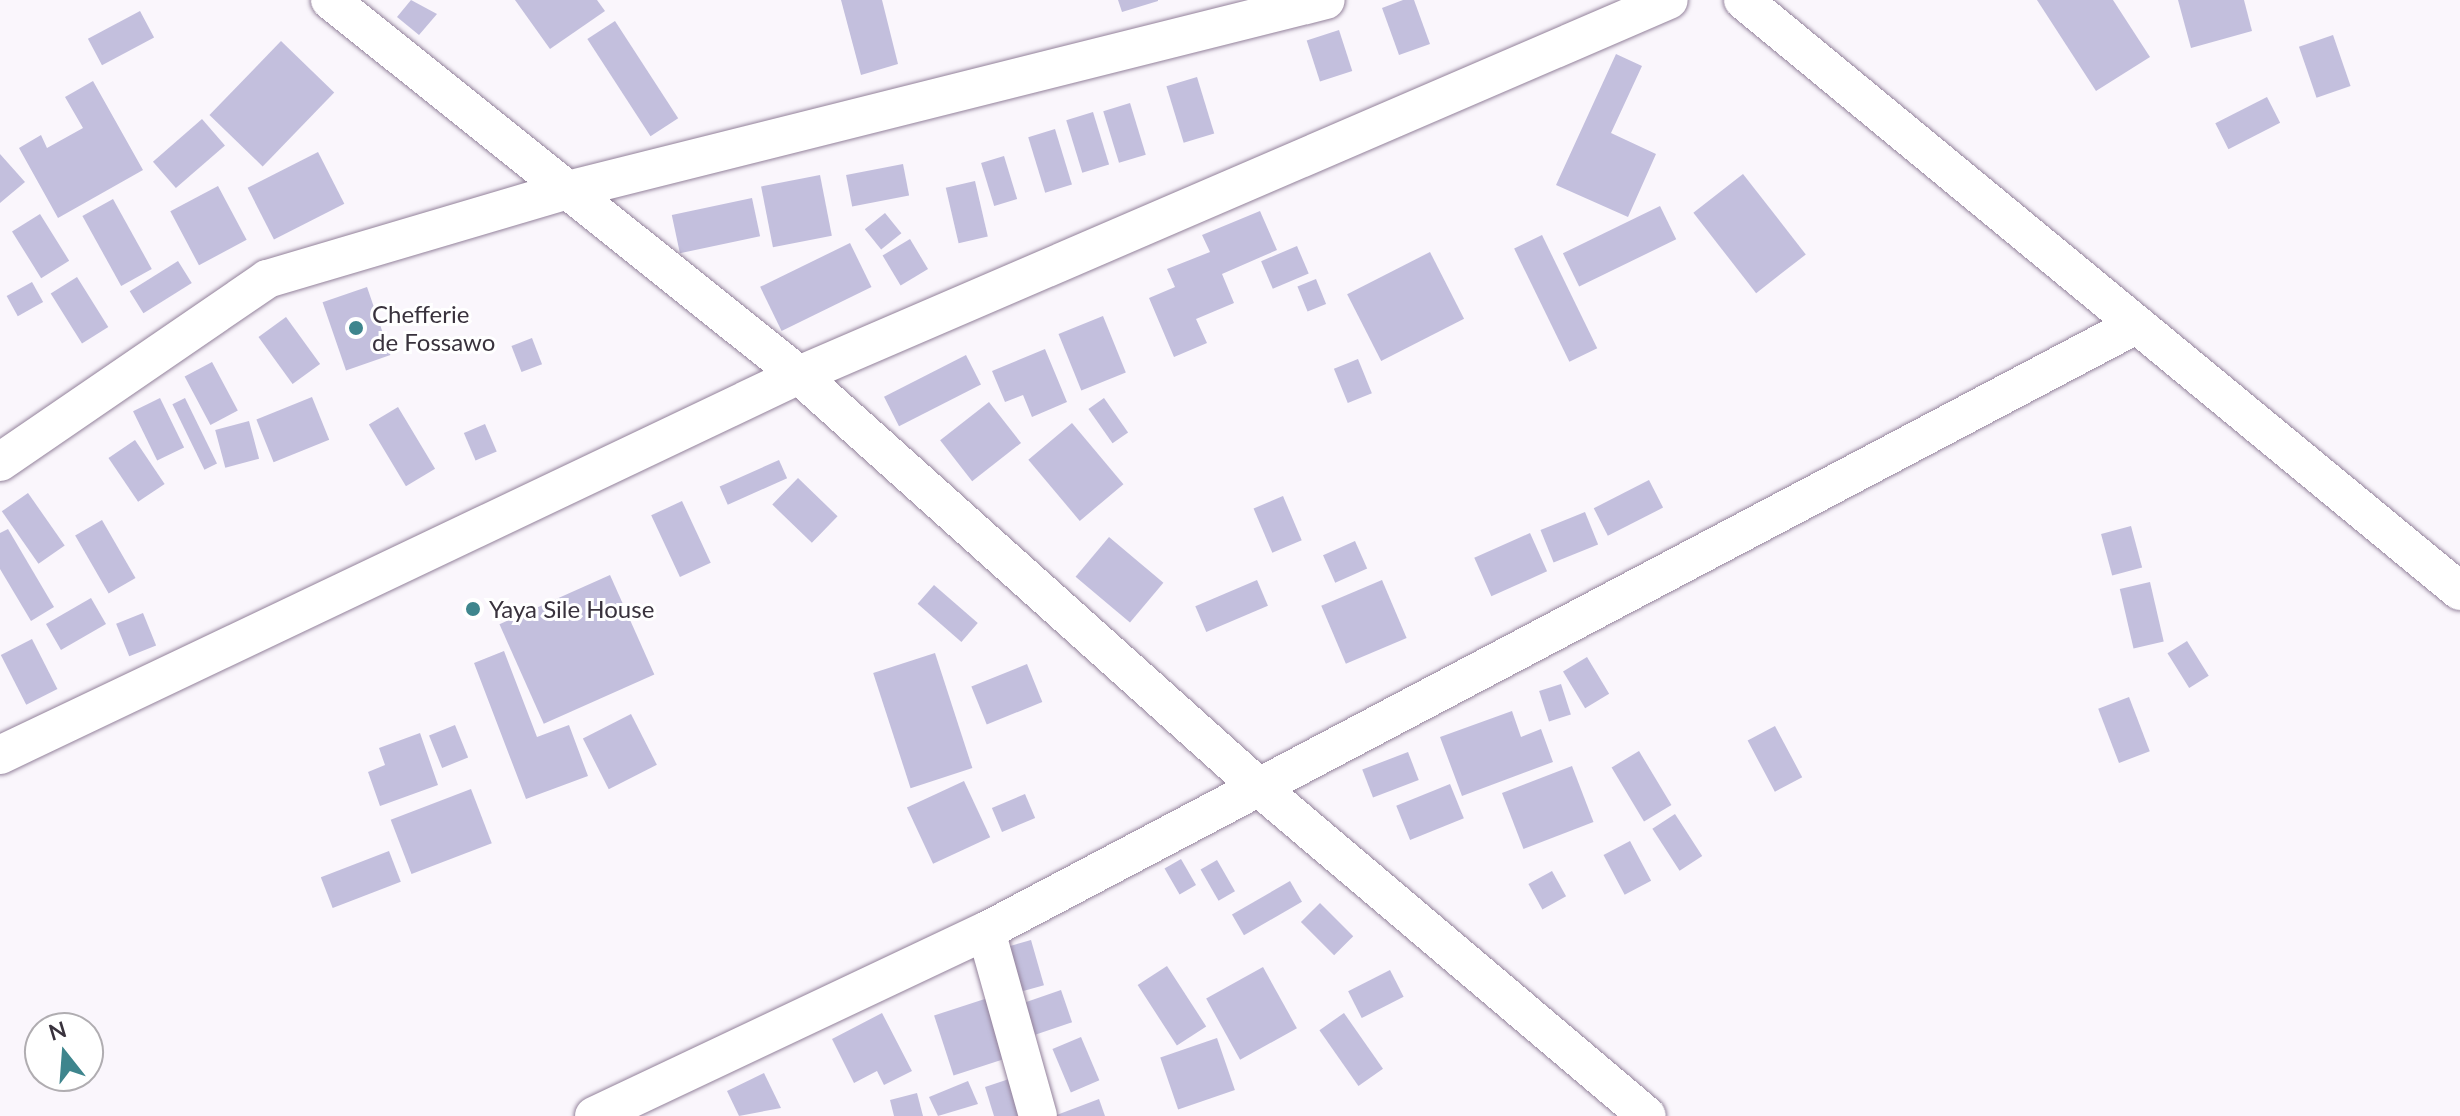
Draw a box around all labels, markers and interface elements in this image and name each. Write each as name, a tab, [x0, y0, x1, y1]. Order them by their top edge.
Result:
place label: Chefferie de Fossawo	[372, 300, 495, 356]
marker: Chefferie de Fossawo	[347, 319, 365, 337]
place label: Yaya Sile House	[489, 595, 654, 623]
marker: Yaya Sile House	[464, 600, 482, 618]
north arrow	[24, 1012, 104, 1092]
text: N	[45, 1015, 69, 1046]

